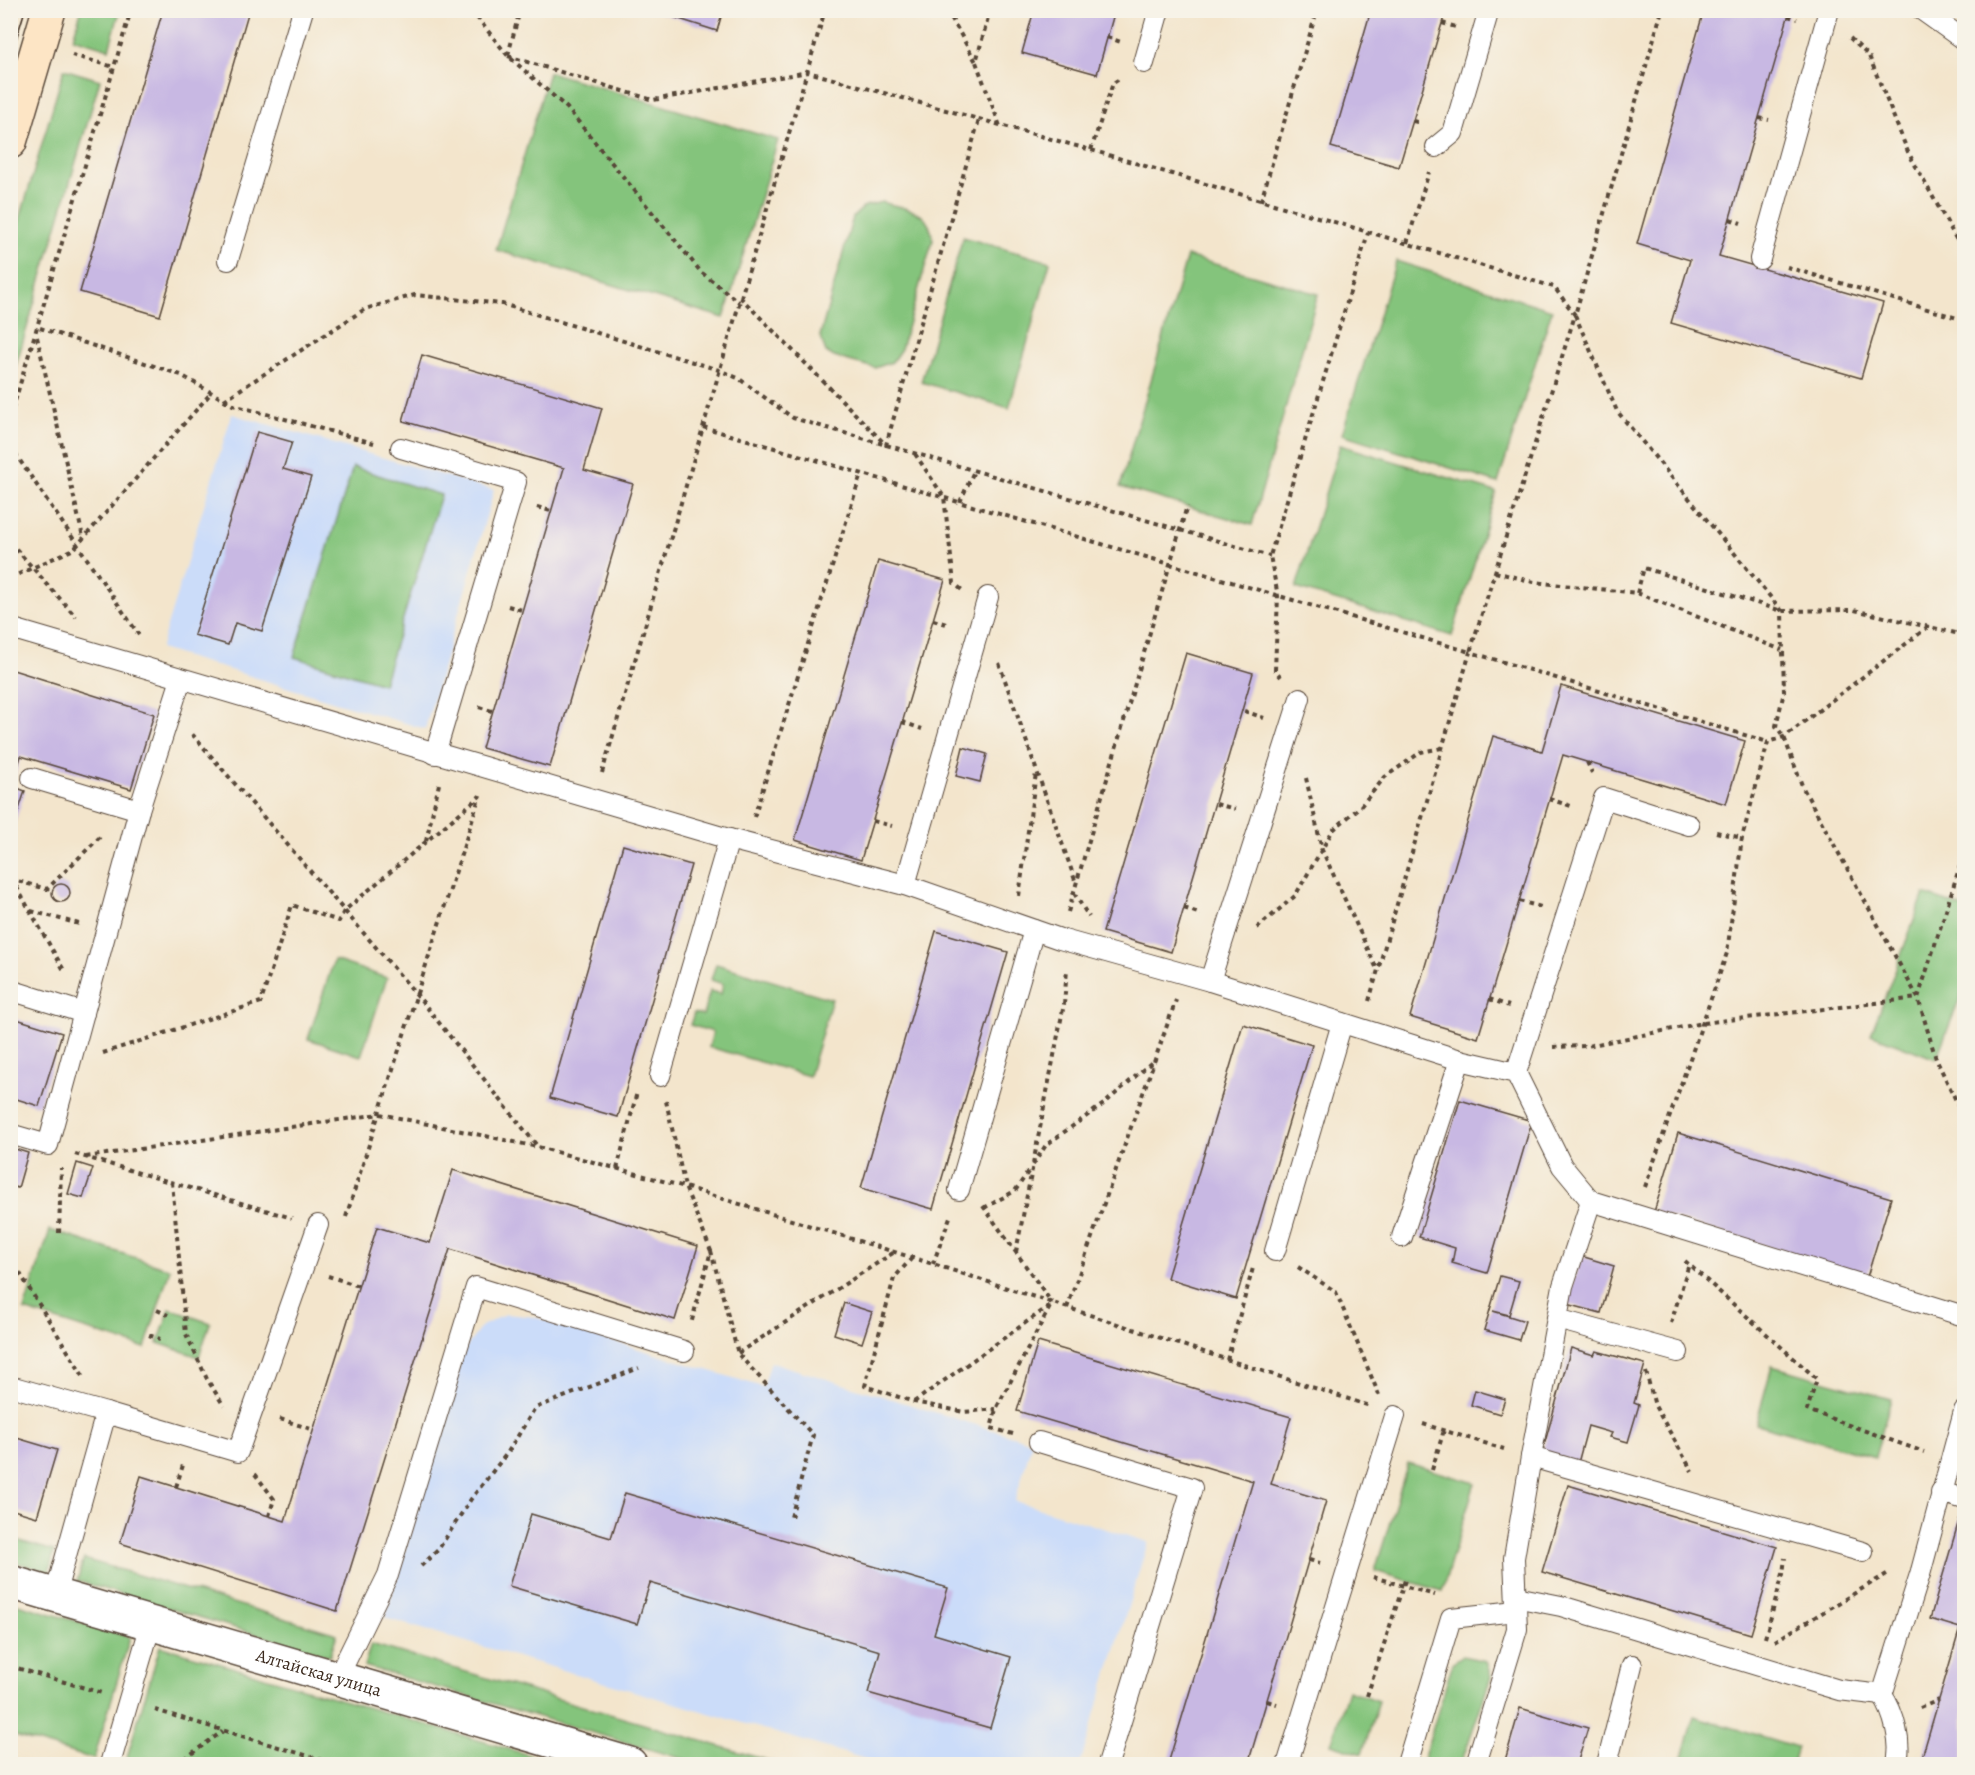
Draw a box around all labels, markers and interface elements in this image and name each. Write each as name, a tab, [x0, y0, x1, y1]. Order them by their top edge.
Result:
street label: Алтайская улица	[252, 1643, 385, 1703]

